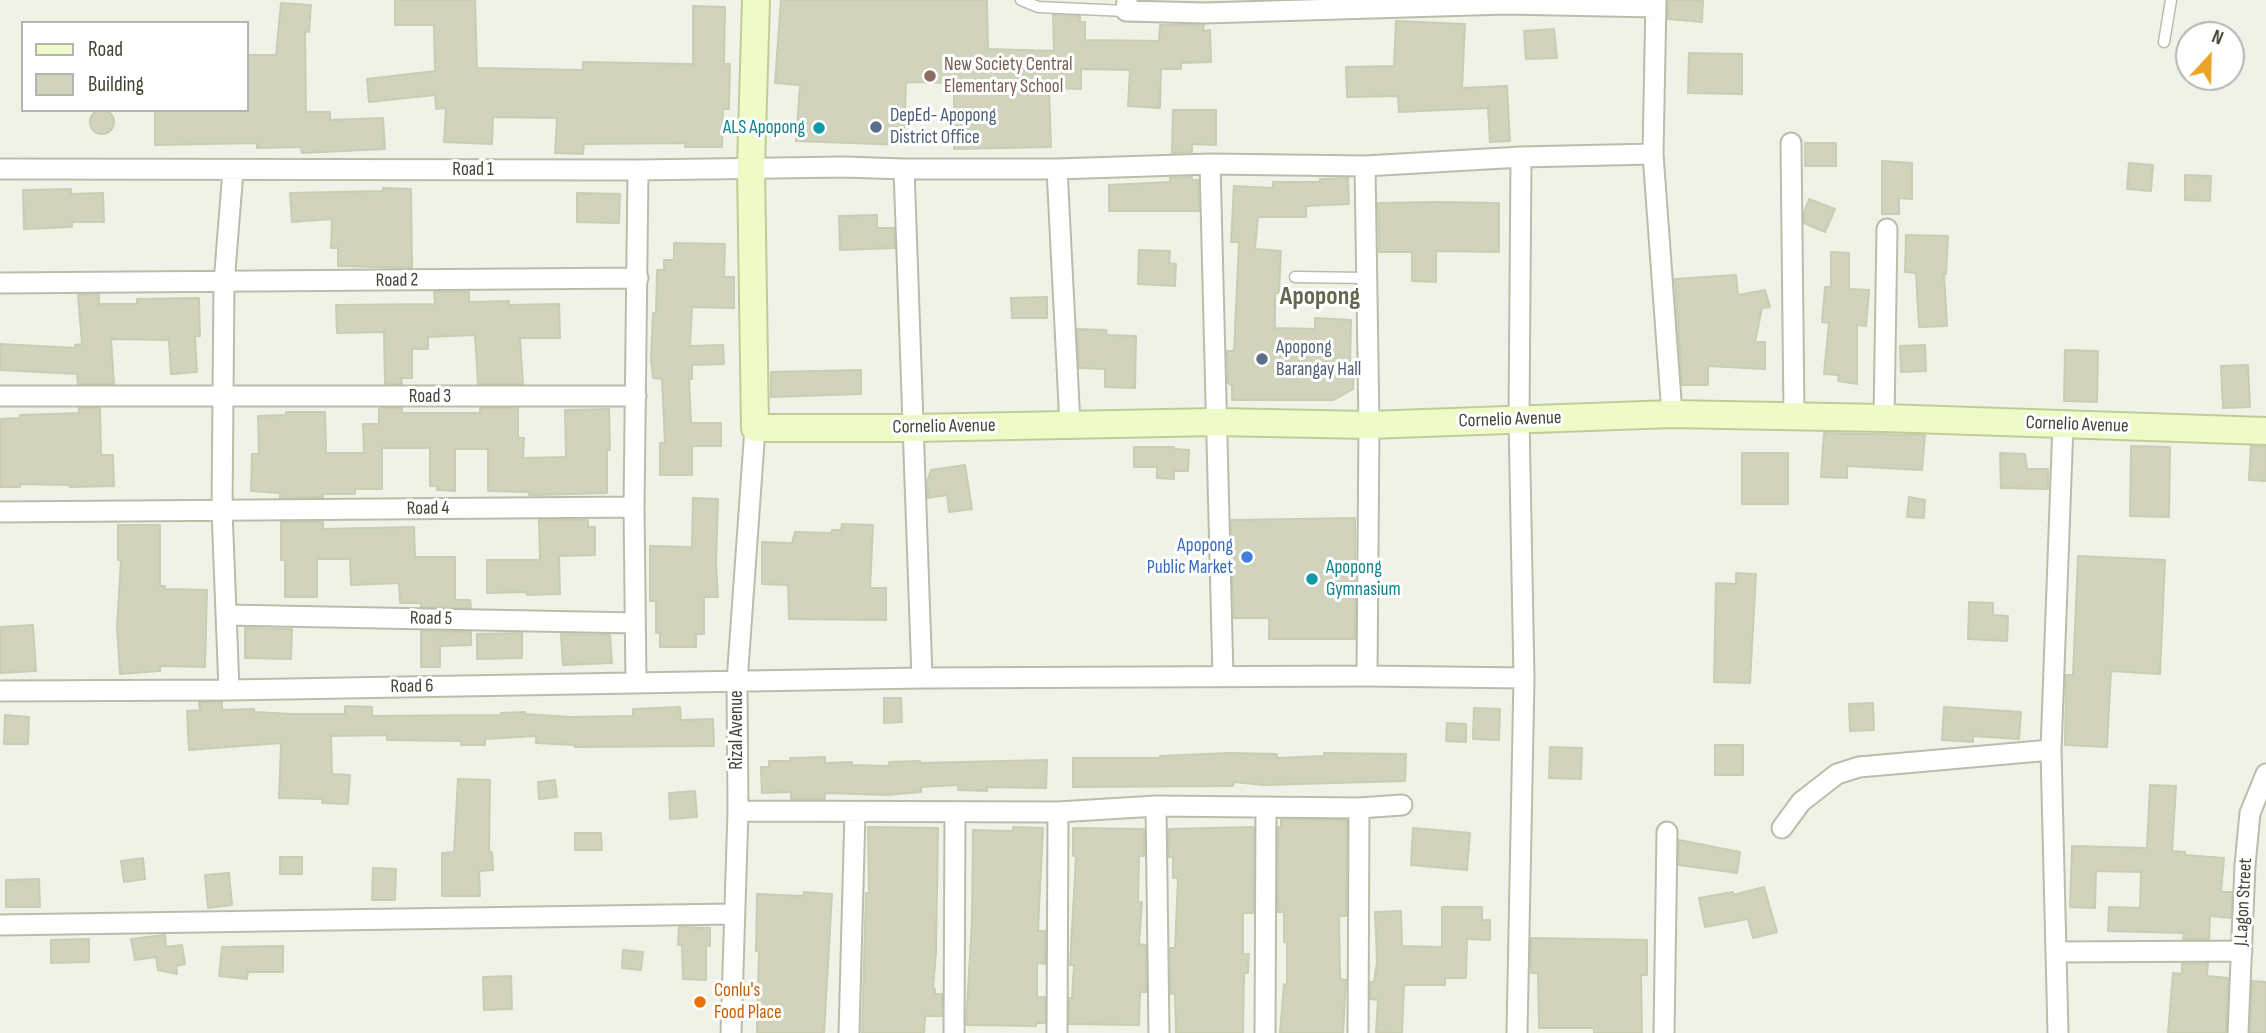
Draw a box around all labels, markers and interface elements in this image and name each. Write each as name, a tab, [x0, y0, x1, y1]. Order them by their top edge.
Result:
legend	[21, 21, 248, 112]
north arrow	[2175, 21, 2245, 91]
text: N	[2208, 25, 2226, 50]
text: Road	[88, 37, 123, 62]
place label: New Society Central Elementary School	[944, 54, 1073, 98]
marker: New Society Central Elementary School	[922, 68, 938, 84]
text: Building	[88, 72, 144, 97]
place label: DepEd- Apopong District Office	[890, 105, 996, 149]
place label: ALS Apopong	[723, 117, 805, 139]
marker: DepEd- Apopong District Office	[868, 119, 884, 135]
marker: ALS Apopong	[811, 120, 827, 136]
street label: Road 1	[452, 159, 494, 181]
street label: Road 2	[376, 269, 418, 293]
district label: Apopong	[1280, 281, 1360, 313]
place label: Apopong Barangay Hall	[1276, 337, 1361, 381]
marker: Apopong Barangay Hall	[1254, 351, 1270, 367]
street label: Road 3	[409, 386, 451, 408]
street label: Cornelio Avenue	[1458, 407, 1562, 433]
street label: Cornelio Avenue	[2025, 412, 2129, 438]
street label: Cornelio Avenue	[892, 415, 996, 439]
street label: Road 4	[406, 497, 450, 521]
place label: Apopong Public Market	[1147, 535, 1233, 579]
marker: Apopong Public Market	[1239, 549, 1255, 565]
place label: Apopong Gymnasium	[1326, 557, 1401, 601]
marker: Apopong Gymnasium	[1304, 571, 1320, 587]
street label: Road 5	[410, 607, 452, 631]
street label: Road 6	[390, 675, 434, 699]
street label: Rizal Avenue	[726, 690, 748, 770]
street label: J.Lagon Street	[2230, 857, 2258, 947]
place label: Conlu's Food Place	[714, 980, 782, 1024]
marker: Conlu's Food Place	[692, 994, 708, 1010]

